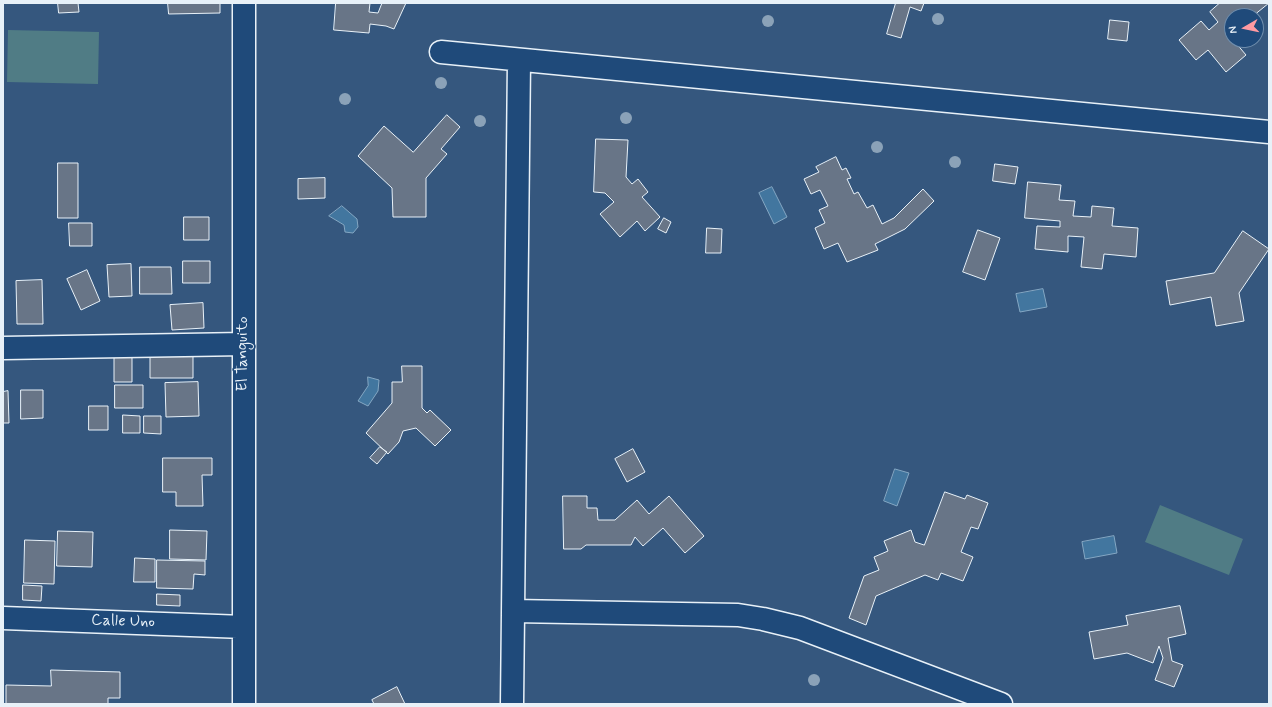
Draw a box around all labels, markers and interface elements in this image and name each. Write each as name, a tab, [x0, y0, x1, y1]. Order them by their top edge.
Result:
north arrow	[1224, 8, 1264, 48]
text: N	[1226, 25, 1241, 34]
street label: El Tanguito	[234, 316, 254, 392]
street label: Calle Uno	[91, 611, 155, 633]

